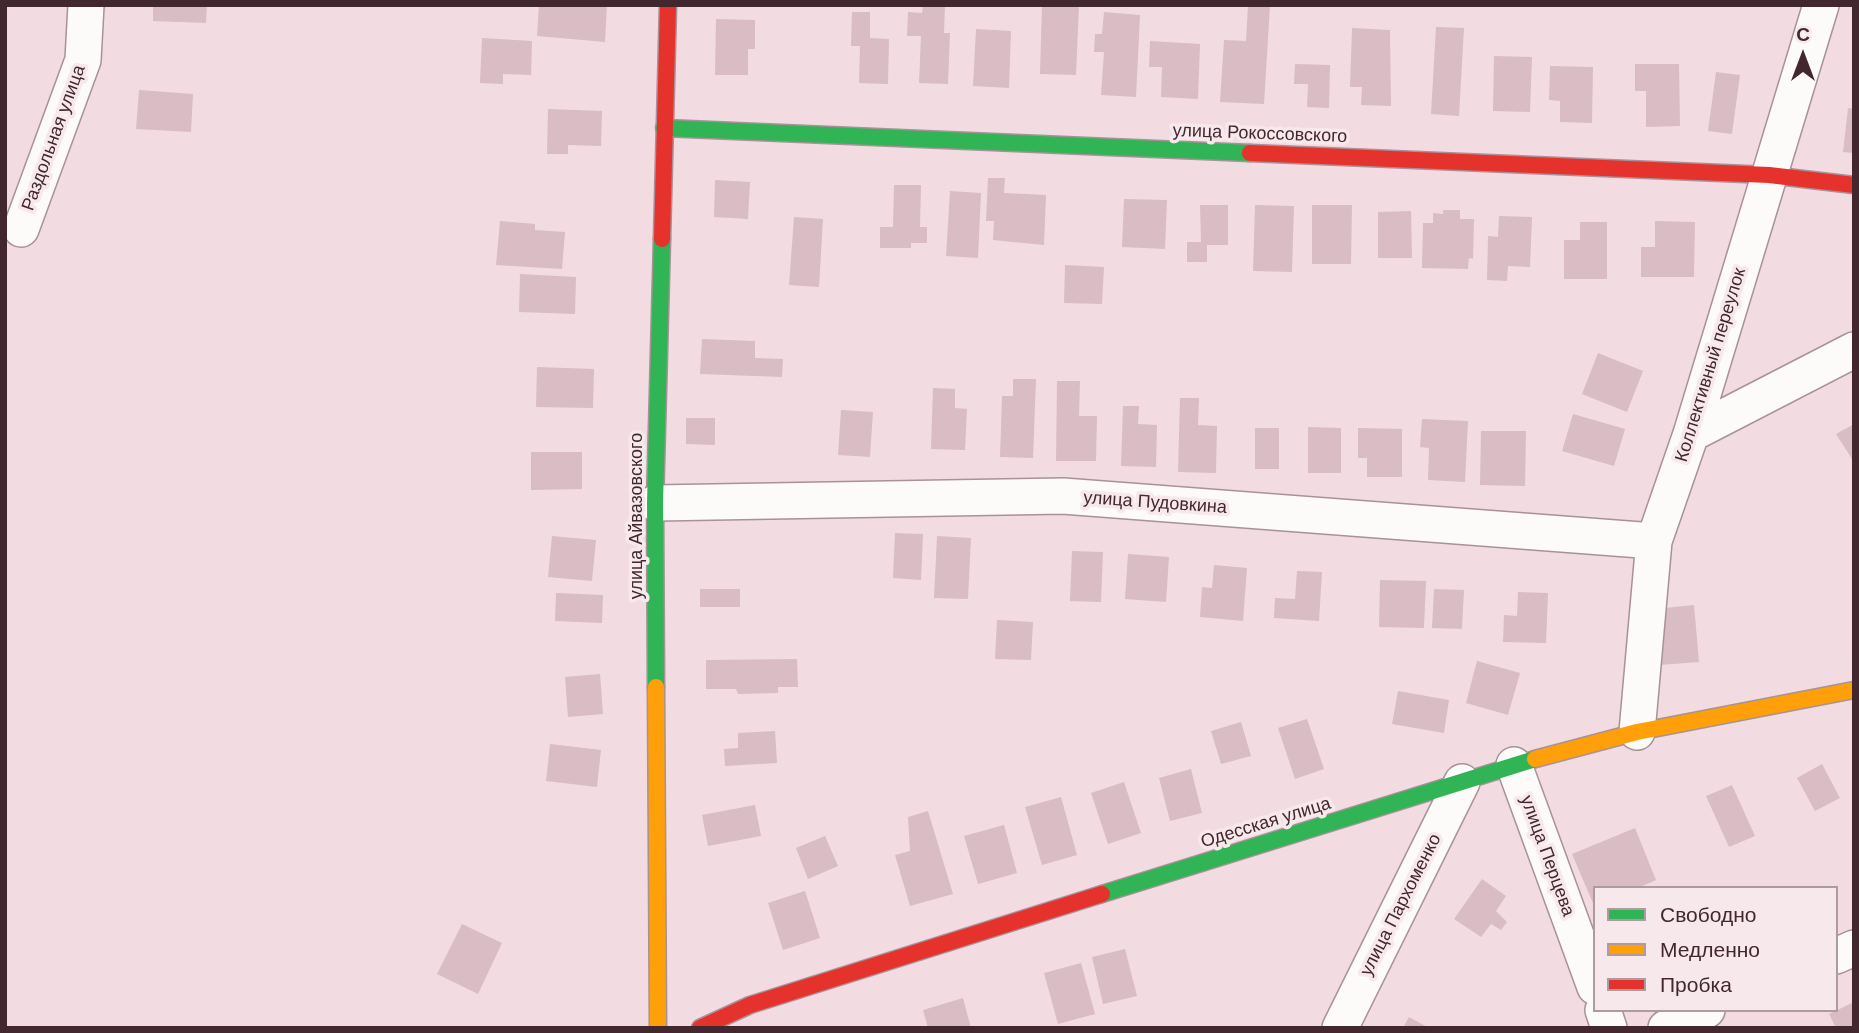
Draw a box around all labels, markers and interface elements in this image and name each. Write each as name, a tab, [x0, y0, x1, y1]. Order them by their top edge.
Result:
north arrow	[1768, 21, 1838, 91]
text: С	[1796, 24, 1810, 45]
street label: Раздольная улица	[18, 62, 90, 214]
street label: улица Рокоссовского	[1172, 120, 1348, 148]
street label: Коллективный переулок	[1671, 265, 1751, 465]
street label: улица Айвазовского	[626, 433, 648, 599]
street label: улица Пудовкина	[1083, 487, 1227, 519]
street label: Одесская улица	[1198, 793, 1334, 853]
street label: улица Перцева	[1515, 793, 1579, 919]
street label: улица Пархоменко	[1356, 830, 1446, 980]
legend	[1593, 886, 1838, 1012]
text: Свободно	[1660, 903, 1757, 926]
text: Медленно	[1660, 938, 1760, 961]
text: Пробка	[1660, 973, 1732, 996]

